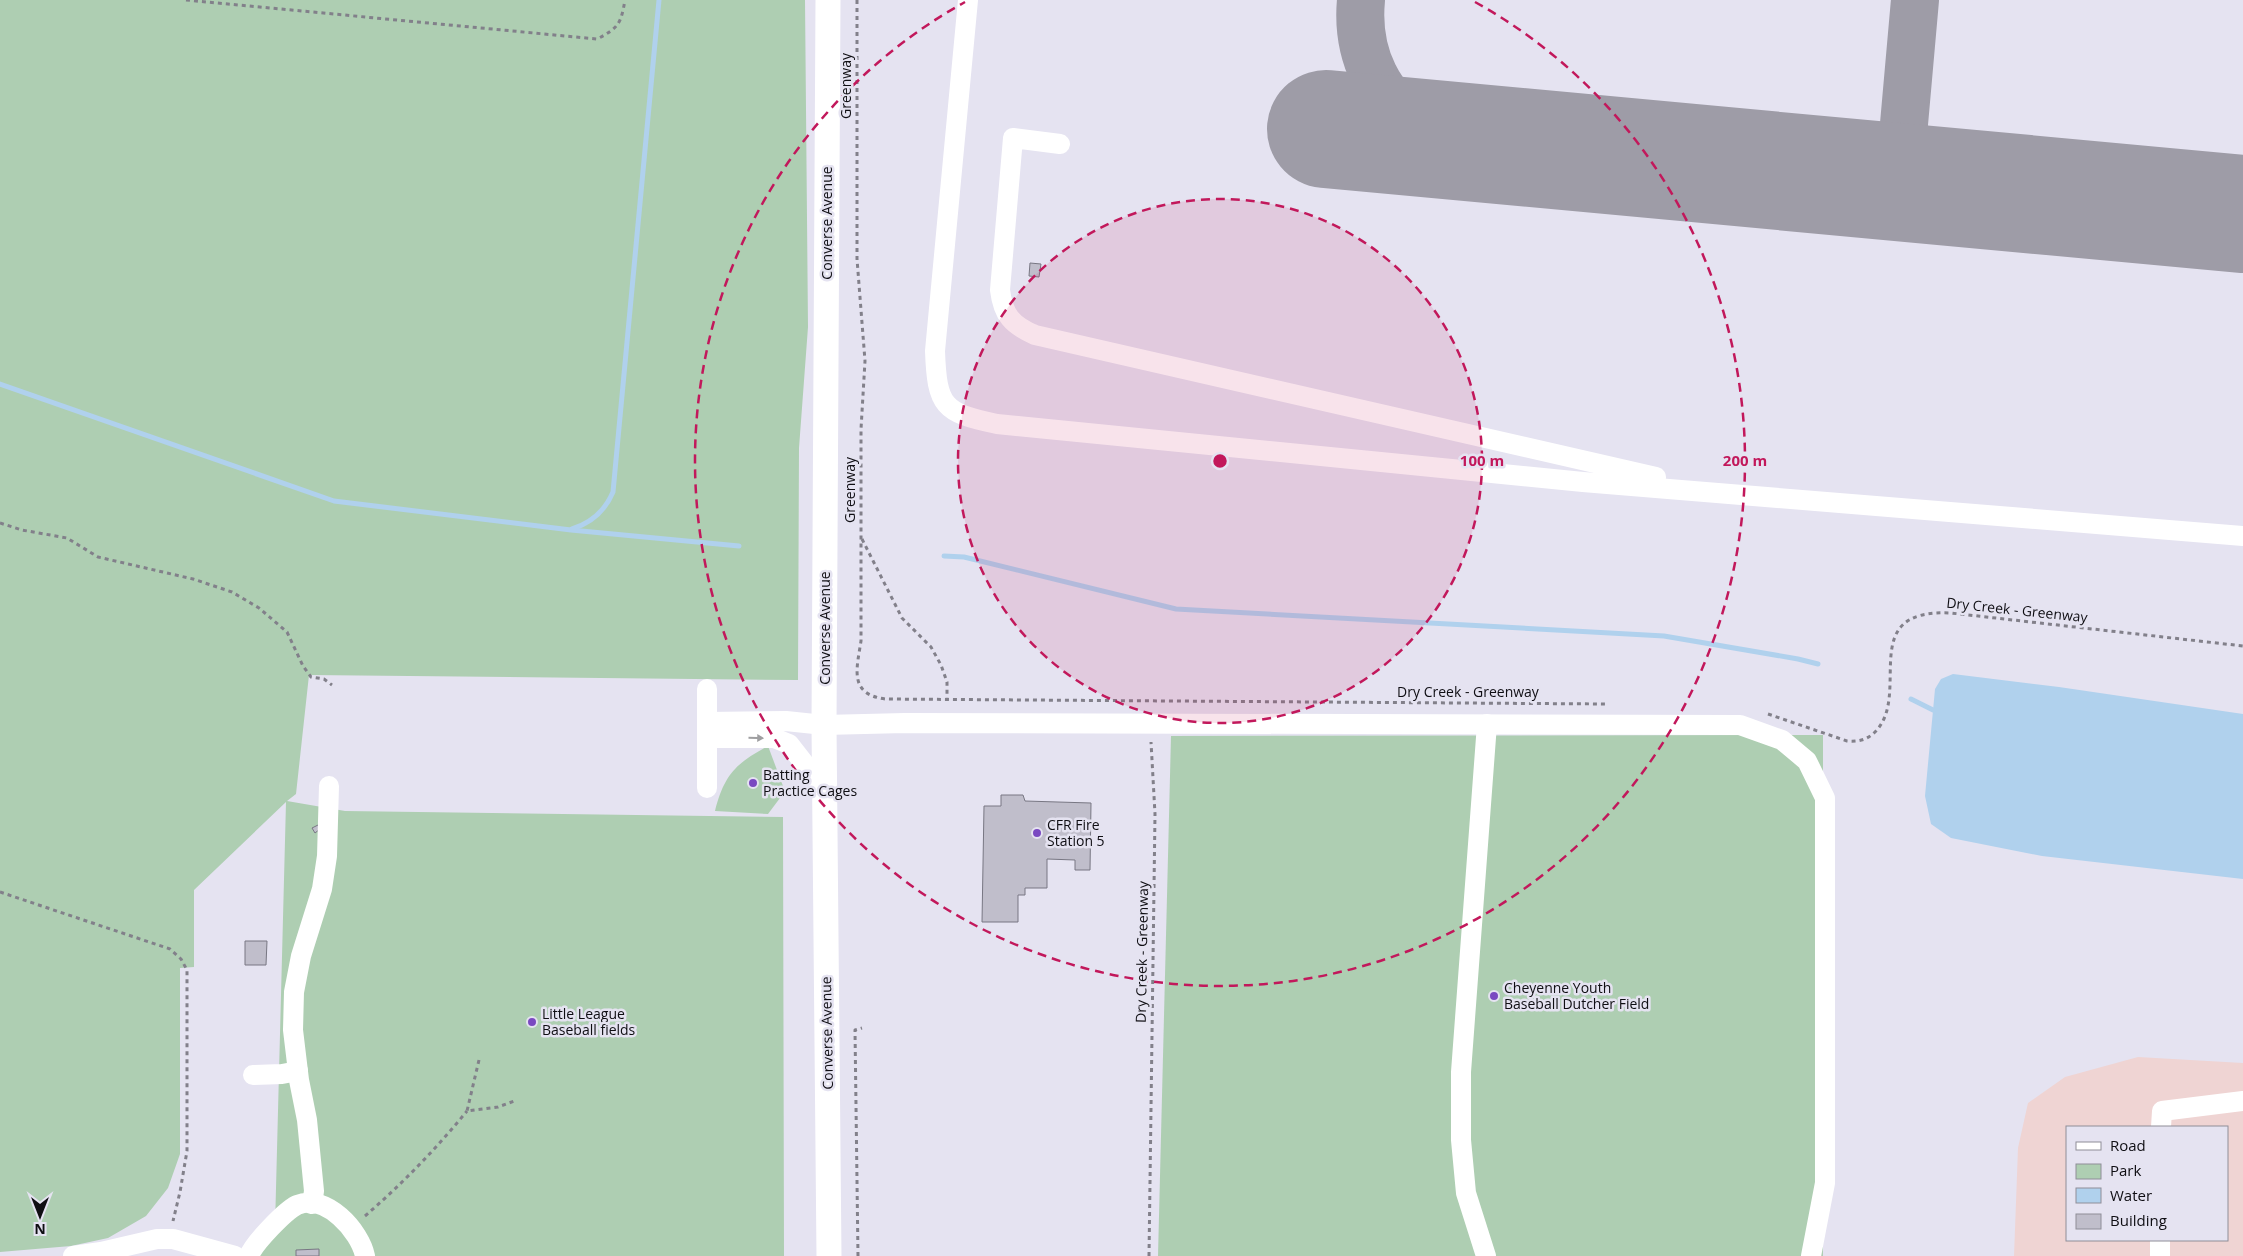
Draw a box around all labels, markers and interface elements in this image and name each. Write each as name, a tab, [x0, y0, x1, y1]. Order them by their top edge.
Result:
street label: Greenway	[836, 52, 855, 119]
street label: Converse Avenue	[817, 166, 836, 280]
text: 100 m	[1460, 450, 1504, 470]
text: 200 m	[1723, 450, 1767, 470]
centre of rings	[1211, 452, 1229, 470]
street label: Greenway	[840, 456, 859, 523]
street label: Converse Avenue	[815, 571, 834, 685]
street label: Dry Creek - Greenway	[1946, 593, 2090, 626]
street label: Dry Creek - Greenway	[1397, 682, 1540, 701]
one-way arrow	[748, 734, 764, 742]
place label: Batting Practice Cages	[763, 765, 857, 800]
marker: Batting Practice Cages	[747, 777, 759, 789]
place label: CFR Fire Station 5	[1047, 815, 1105, 850]
marker: CFR Fire Station 5	[1031, 827, 1043, 839]
street label: Dry Creek - Greenway	[1131, 880, 1152, 1023]
street label: Converse Avenue	[816, 976, 837, 1090]
place label: Cheyenne Youth Baseball Dutcher Field	[1504, 978, 1649, 1013]
marker: Cheyenne Youth Baseball Dutcher Field	[1488, 990, 1500, 1002]
place label: Little League Baseball fields	[542, 1004, 636, 1039]
marker: Little League Baseball fields	[526, 1016, 538, 1028]
legend	[2066, 1126, 2228, 1241]
text: Road	[2110, 1135, 2146, 1155]
text: Park	[2110, 1160, 2141, 1180]
text: Water	[2110, 1185, 2152, 1205]
north arrow	[15, 1191, 65, 1241]
text: Building	[2110, 1210, 2167, 1230]
text: N	[34, 1220, 46, 1239]

